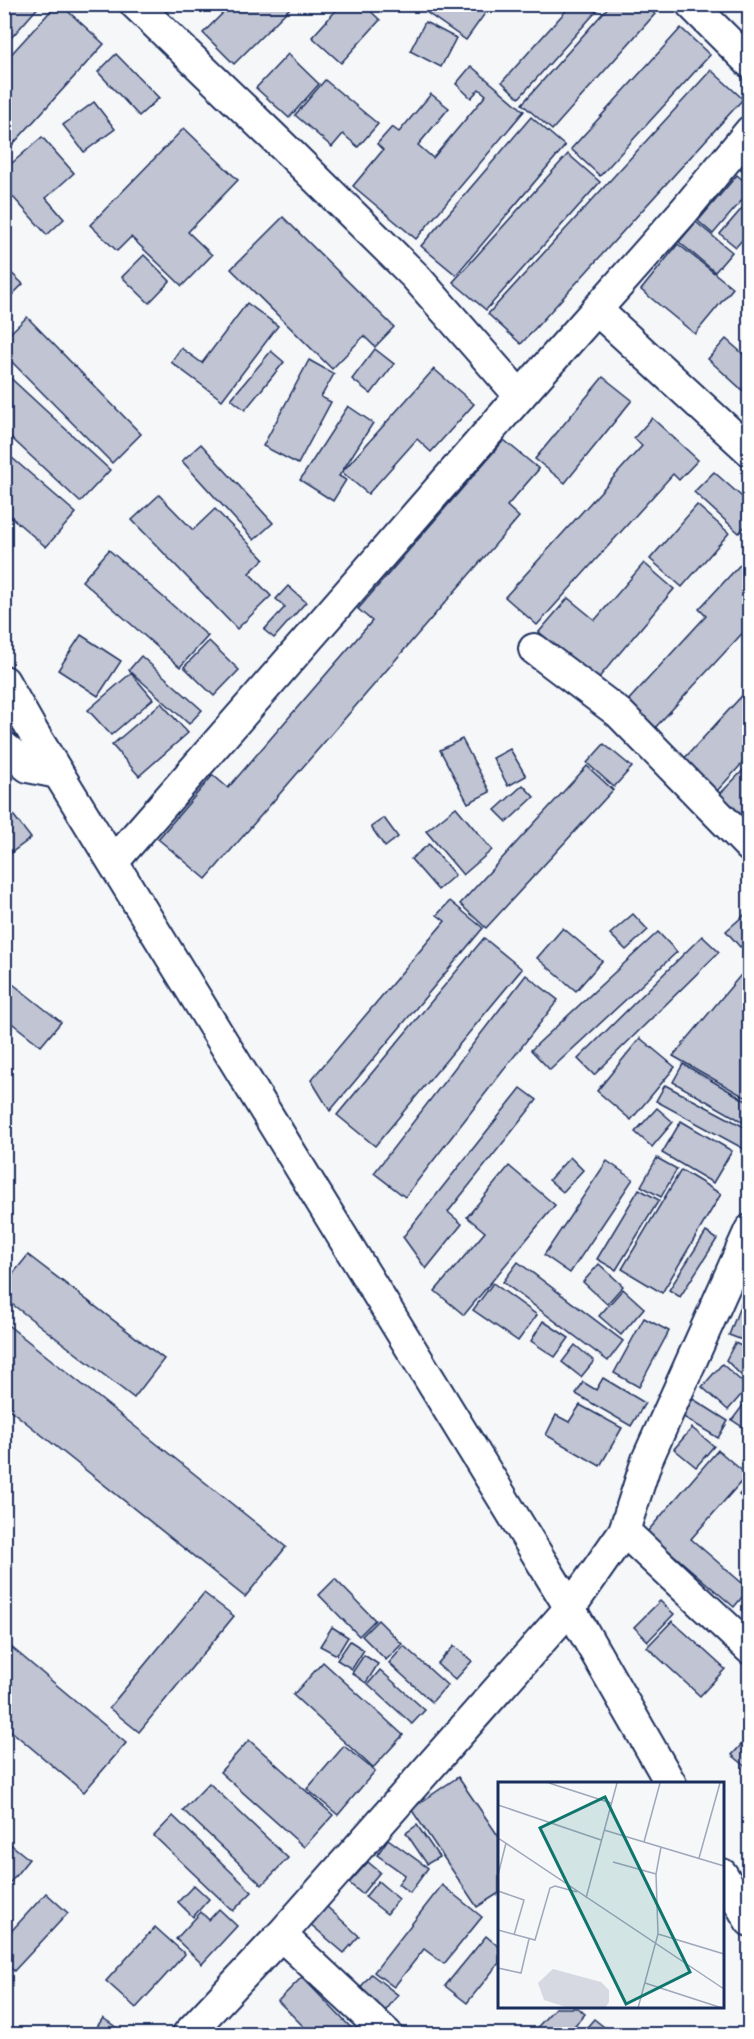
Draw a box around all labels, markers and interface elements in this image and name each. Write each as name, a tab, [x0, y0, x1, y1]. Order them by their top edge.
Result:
inset map	[498, 1782, 724, 2009]

